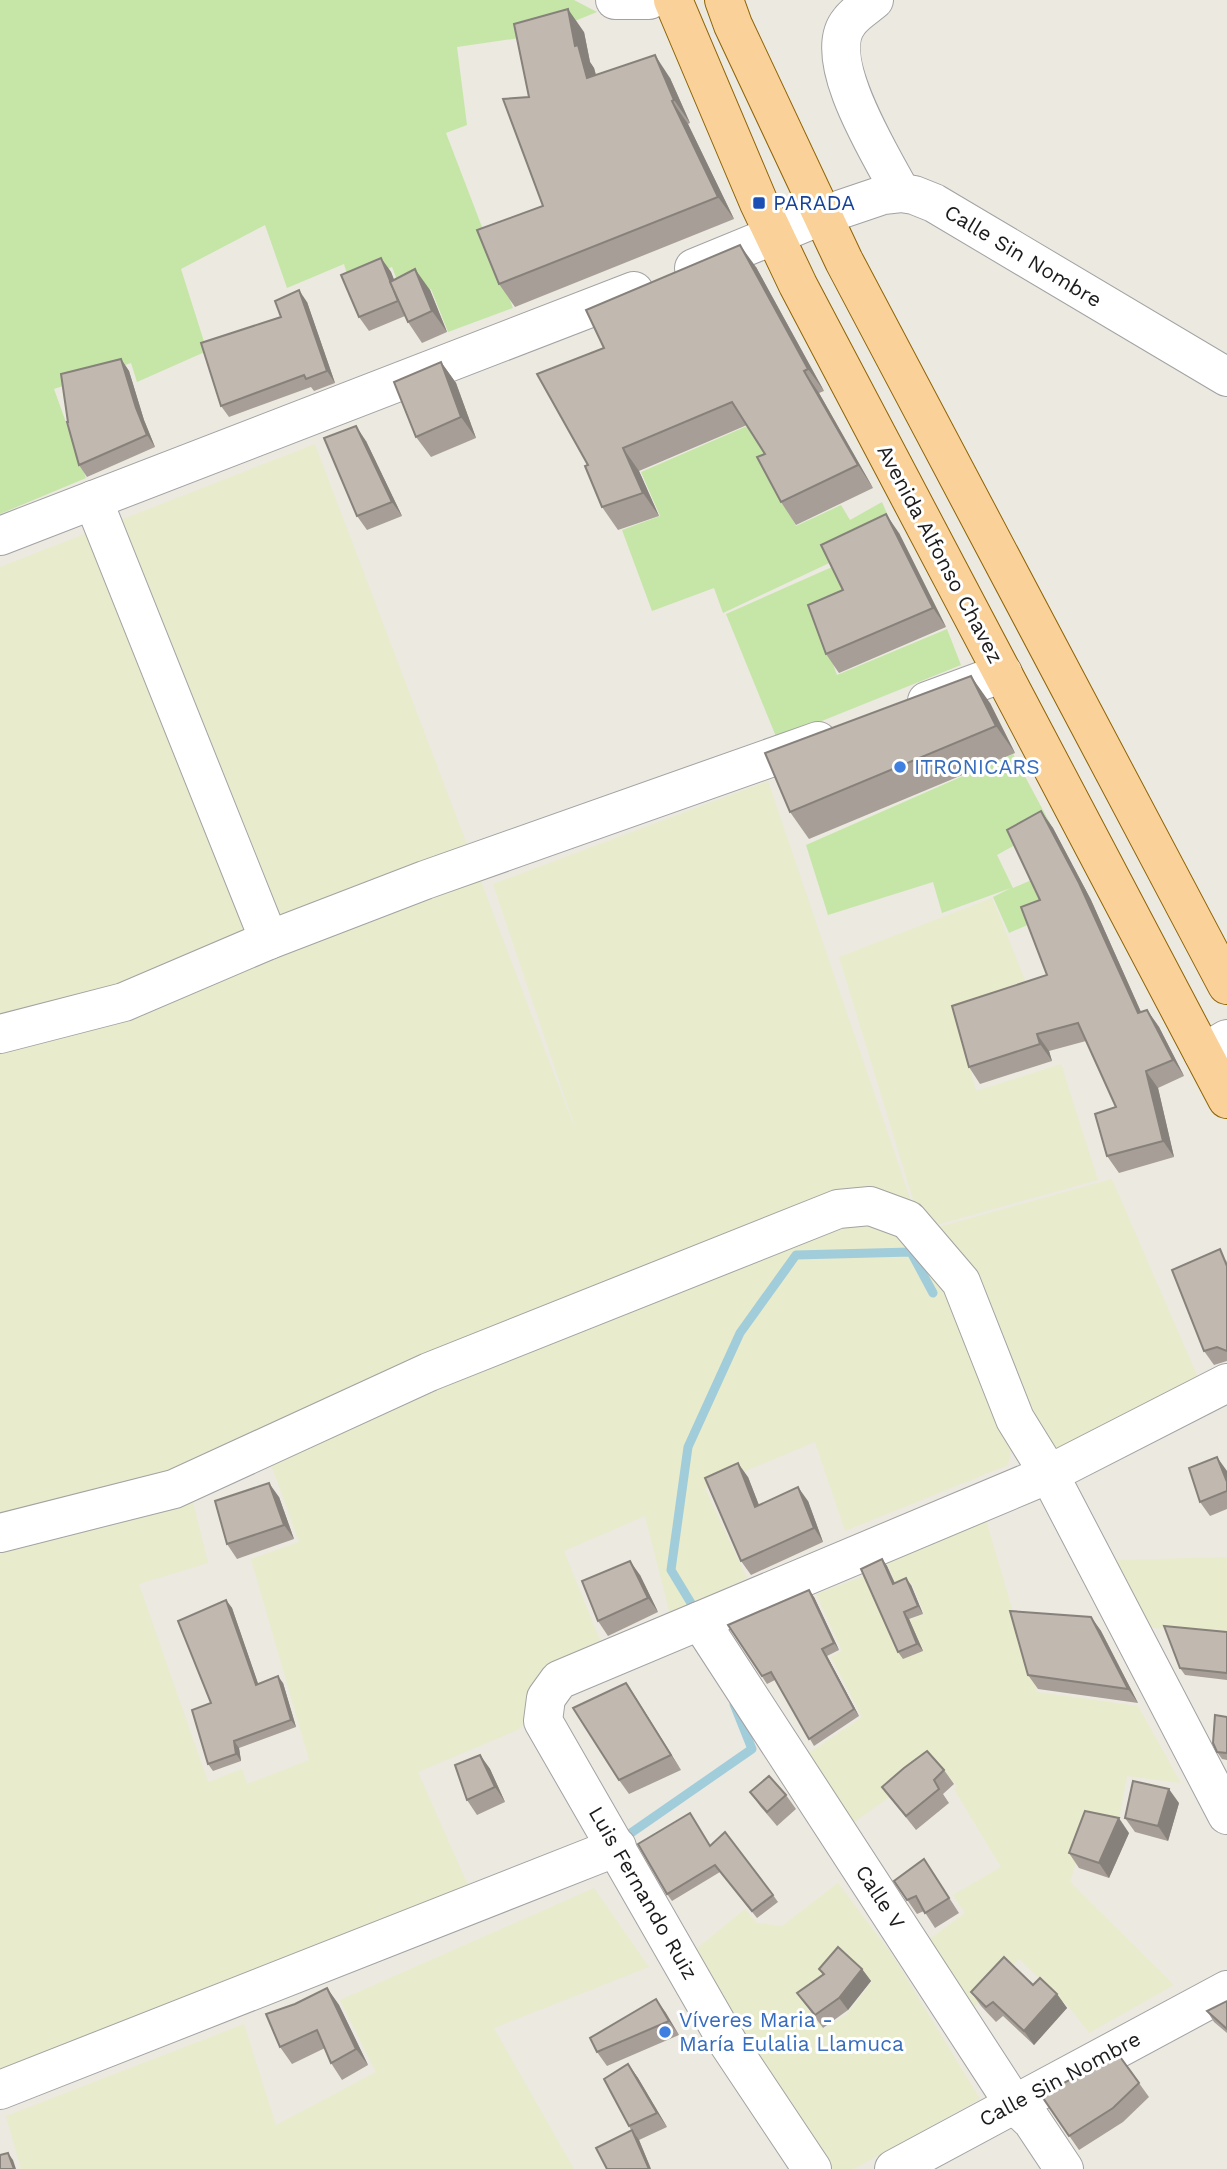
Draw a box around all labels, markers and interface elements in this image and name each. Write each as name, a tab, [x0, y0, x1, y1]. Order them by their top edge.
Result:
place label: PARADA	[773, 190, 855, 215]
marker: PARADA	[751, 195, 767, 211]
street label: Calle Sin Nombre	[940, 199, 1106, 312]
street label: Avenida Alfonso Chavez	[872, 440, 1009, 667]
place label: ITRONICARS	[914, 754, 1040, 779]
marker: ITRONICARS	[892, 759, 908, 775]
street label: Luis Fernando Ruiz	[584, 1802, 703, 1984]
street label: Calle V	[851, 1860, 911, 1934]
place label: Víveres Maria - María Eulalia Llamuca	[679, 2007, 904, 2056]
marker: Víveres Maria - María Eulalia Llamuca	[657, 2024, 673, 2040]
street label: Calle Sin Nombre	[975, 2026, 1145, 2132]

